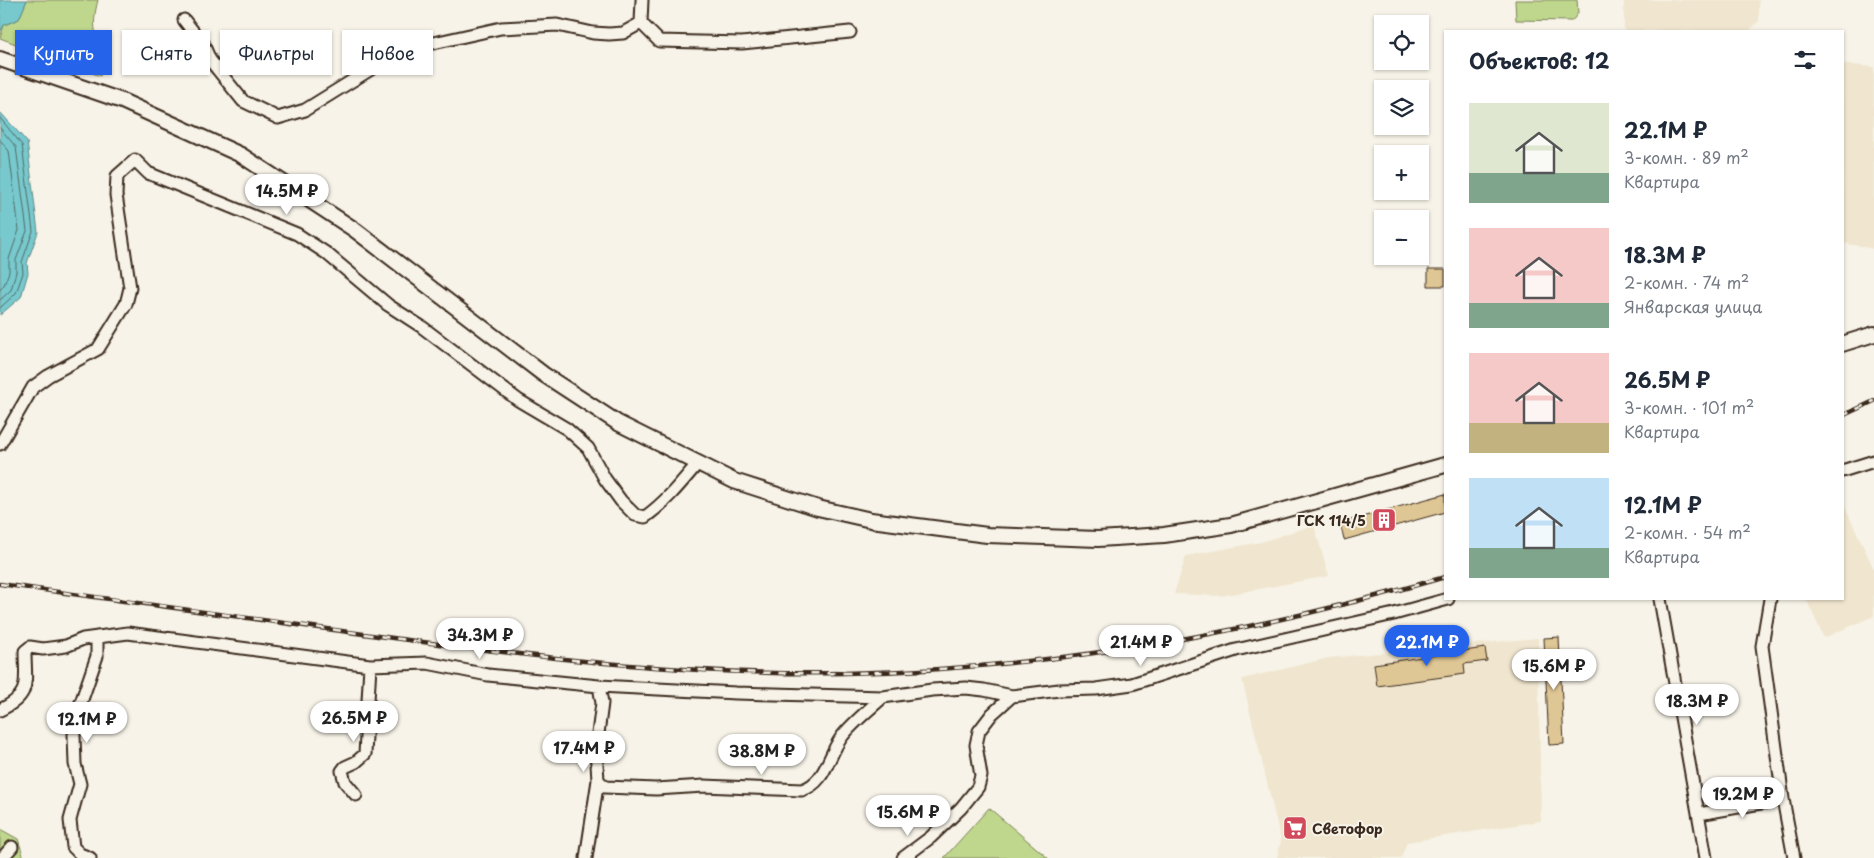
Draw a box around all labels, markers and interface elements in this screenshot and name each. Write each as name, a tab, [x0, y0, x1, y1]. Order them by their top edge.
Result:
map controls	[1374, 15, 1429, 265]
button: locate	[1374, 15, 1429, 70]
chip: Купить	[15, 30, 112, 75]
chip: Снять	[122, 30, 210, 75]
chip: Фильтры	[220, 30, 332, 75]
chip: Новое	[342, 30, 433, 75]
text: Объектов: 12	[1469, 44, 1610, 76]
icon: filters	[1791, 46, 1819, 74]
button: layers	[1374, 80, 1429, 135]
text: 22.1M ₽	[1624, 113, 1707, 145]
icon: home	[1509, 123, 1569, 183]
button: +	[1374, 145, 1429, 200]
text: 3-комн. · 89 m²	[1624, 145, 1749, 169]
text: Квартира	[1624, 169, 1699, 193]
pin: 14.5M ₽	[241, 174, 333, 216]
text: 14.5M ₽	[256, 178, 318, 202]
button: −	[1374, 210, 1429, 265]
text: 18.3M ₽	[1624, 238, 1706, 270]
icon: home	[1509, 248, 1569, 308]
text: 2-комн. · 74 m²	[1624, 270, 1749, 294]
text: Январская улица	[1624, 294, 1762, 318]
text: 26.5M ₽	[1624, 363, 1710, 395]
icon: home	[1509, 373, 1569, 433]
text: 3-комн. · 101 m²	[1624, 395, 1754, 419]
text: Квартира	[1624, 419, 1699, 443]
text: 12.1M ₽	[1624, 488, 1702, 520]
icon: home	[1509, 498, 1569, 558]
building icon: ГСК 114/5	[1371, 507, 1397, 533]
place label: ГСК 114/5	[1297, 510, 1366, 531]
text: 2-комн. · 54 m²	[1624, 520, 1751, 544]
text: Квартира	[1624, 544, 1699, 568]
pin: 34.3M ₽	[434, 618, 526, 660]
text: 34.3M ₽	[447, 622, 513, 646]
pin: 21.4M ₽	[1095, 624, 1187, 667]
pin: 22.1M ₽	[1381, 624, 1473, 667]
text: 21.4M ₽	[1110, 629, 1172, 653]
text: 22.1M ₽	[1395, 629, 1459, 653]
pin: 15.6M ₽	[1508, 648, 1600, 691]
text: 15.6M ₽	[1523, 653, 1585, 677]
pin: 18.3M ₽	[1651, 684, 1743, 726]
text: 18.3M ₽	[1666, 688, 1728, 712]
pin: 26.5M ₽	[308, 700, 400, 743]
pin: 12.1M ₽	[41, 702, 133, 744]
text: 26.5M ₽	[321, 705, 387, 729]
text: 12.1M ₽	[57, 706, 117, 730]
pin: 17.4M ₽	[538, 730, 630, 773]
pin: 38.8M ₽	[716, 734, 808, 776]
text: 17.4M ₽	[553, 735, 615, 759]
text: 38.8M ₽	[729, 738, 795, 762]
pin: 19.2M ₽	[1697, 776, 1789, 819]
text: 19.2M ₽	[1712, 781, 1774, 805]
pin: 15.6M ₽	[862, 794, 954, 837]
text: 15.6M ₽	[877, 799, 939, 823]
supermarket icon: Светофор	[1282, 815, 1308, 841]
place label: Светофор	[1312, 818, 1383, 839]

